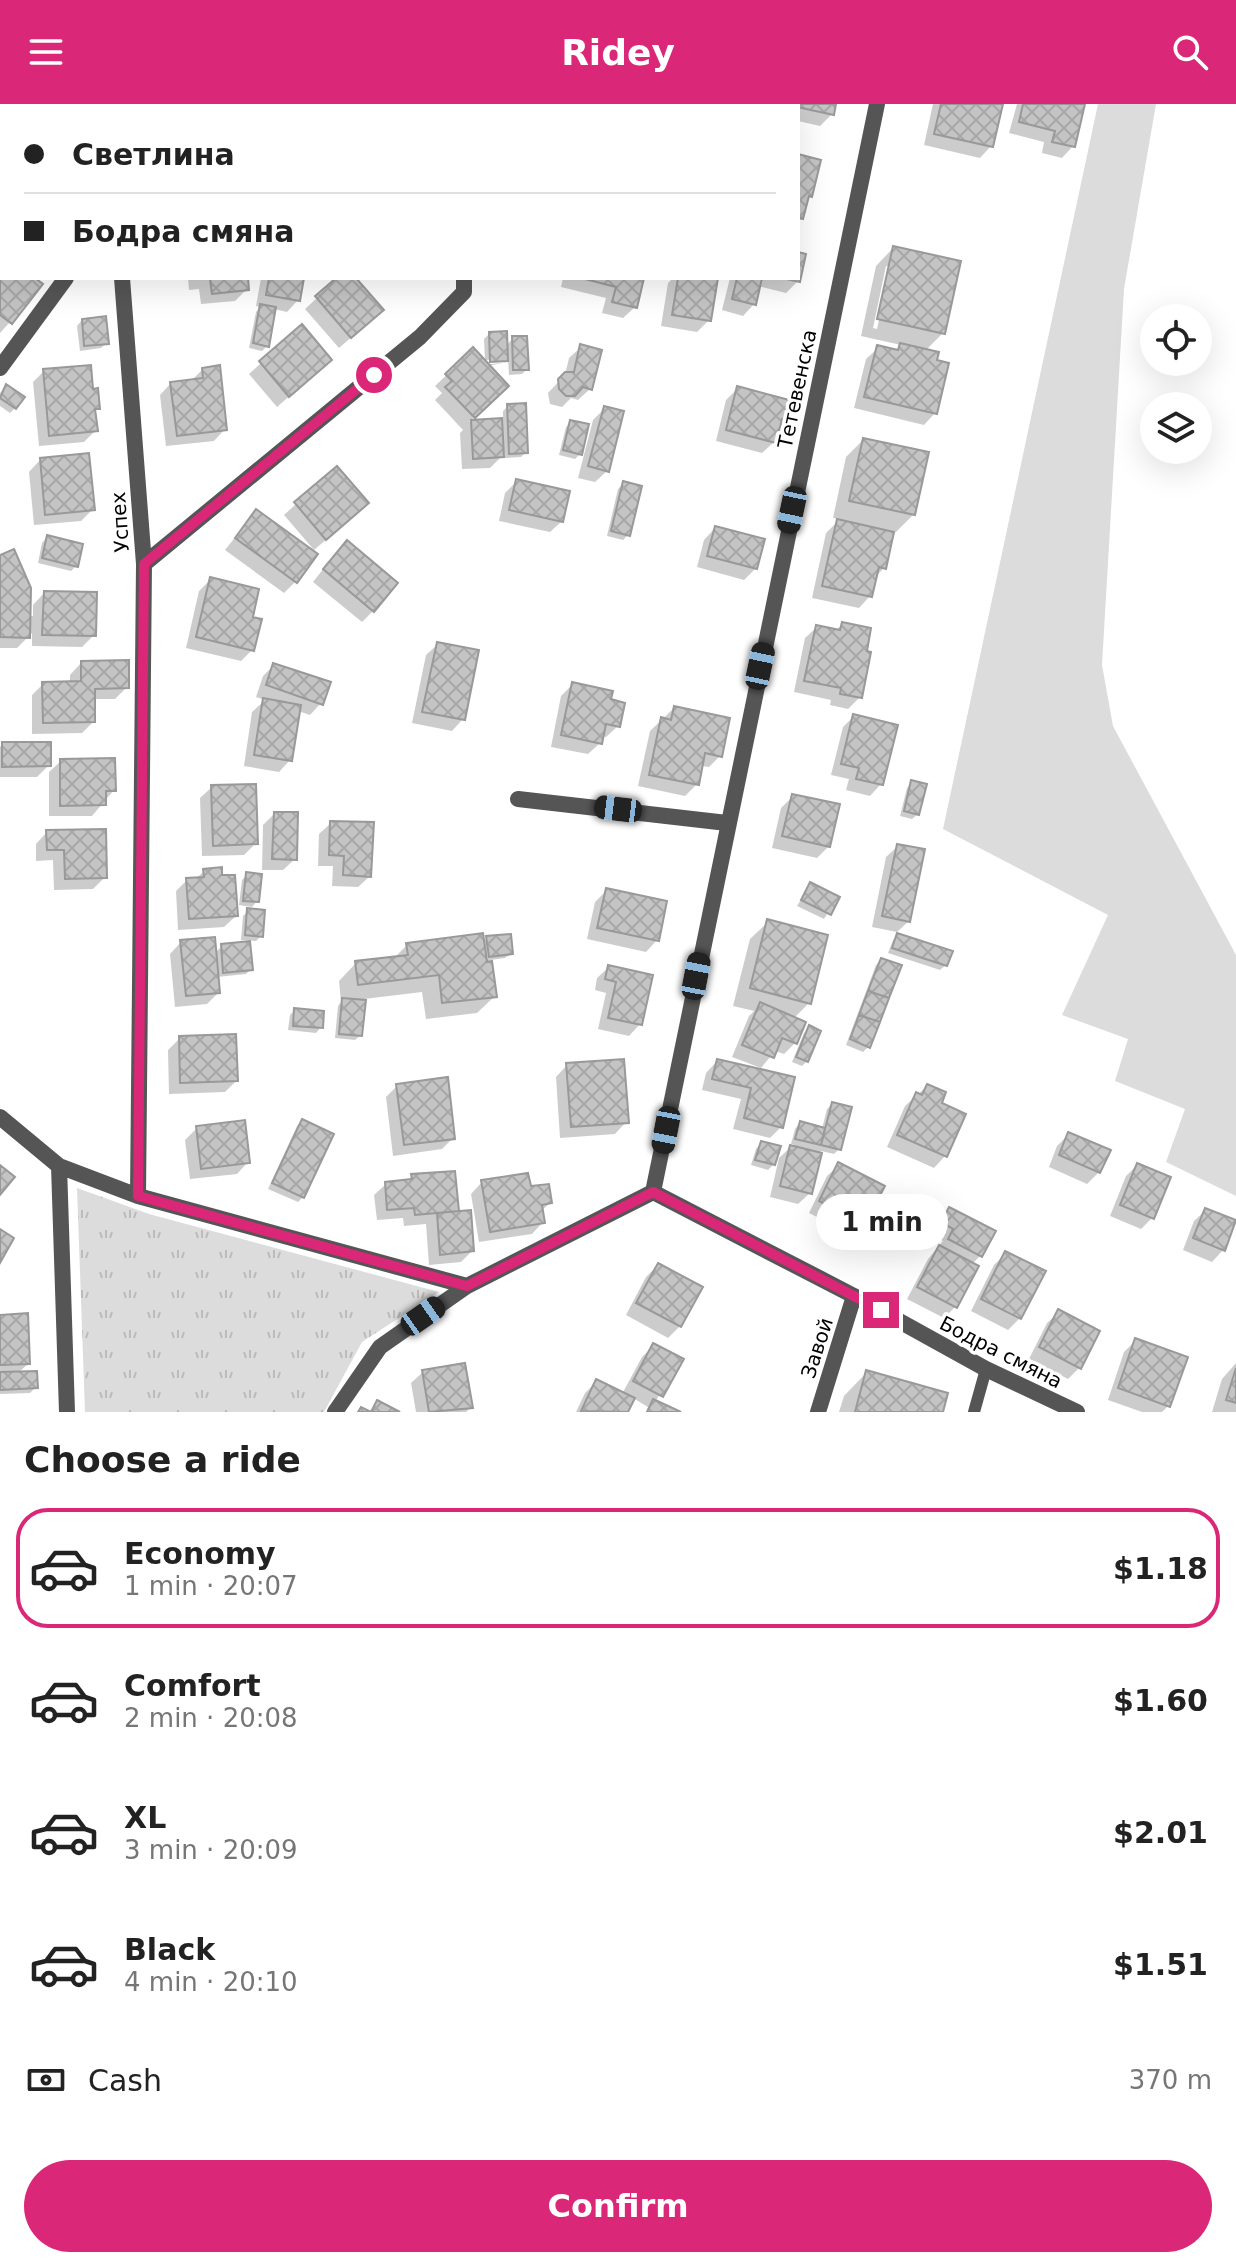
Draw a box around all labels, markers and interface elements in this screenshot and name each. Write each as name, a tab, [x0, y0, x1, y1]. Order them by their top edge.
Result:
icon: menu	[24, 30, 68, 74]
icon: search	[1168, 30, 1212, 74]
text: Ridey	[561, 32, 675, 73]
text: Светлина	[72, 137, 235, 172]
text: Бодра смяна	[72, 214, 294, 249]
map controls	[1140, 304, 1212, 464]
button: locate	[1140, 304, 1212, 376]
street label: Тетевенска	[772, 327, 821, 452]
route start	[356, 357, 392, 393]
button: layers	[1140, 392, 1212, 464]
car	[775, 484, 809, 536]
street label: Успех	[106, 491, 134, 553]
car	[743, 640, 777, 692]
car	[593, 794, 643, 824]
car	[680, 950, 712, 1002]
car	[650, 1104, 682, 1156]
callout: 1 min	[815, 1194, 947, 1250]
text: 1 min	[841, 1207, 923, 1237]
car	[396, 1292, 450, 1340]
route end	[863, 1292, 899, 1328]
street label: Бодра смяна	[936, 1311, 1066, 1393]
street label: Завой	[796, 1315, 838, 1381]
text: Choose a ride	[24, 1439, 301, 1480]
icon: car	[28, 1532, 100, 1604]
text: Economy	[124, 1536, 276, 1571]
text: $1.18	[1113, 1551, 1208, 1586]
text: 1 min · 20:07	[124, 1571, 298, 1601]
icon: car	[28, 1664, 100, 1736]
text: Comfort	[124, 1668, 261, 1703]
text: $1.60	[1113, 1683, 1208, 1718]
text: 2 min · 20:08	[124, 1703, 298, 1733]
icon: car	[28, 1796, 100, 1868]
text: XL	[124, 1800, 166, 1835]
text: $2.01	[1113, 1815, 1208, 1850]
text: 3 min · 20:09	[124, 1835, 298, 1865]
icon: car	[28, 1928, 100, 2000]
text: Black	[124, 1932, 215, 1967]
text: $1.51	[1113, 1947, 1208, 1982]
text: 4 min · 20:10	[124, 1967, 298, 1997]
icon: cash	[24, 2058, 68, 2102]
text: Cash	[88, 2063, 162, 2098]
text: 370 m	[1129, 2065, 1212, 2095]
button: Confirm	[24, 2160, 1212, 2252]

